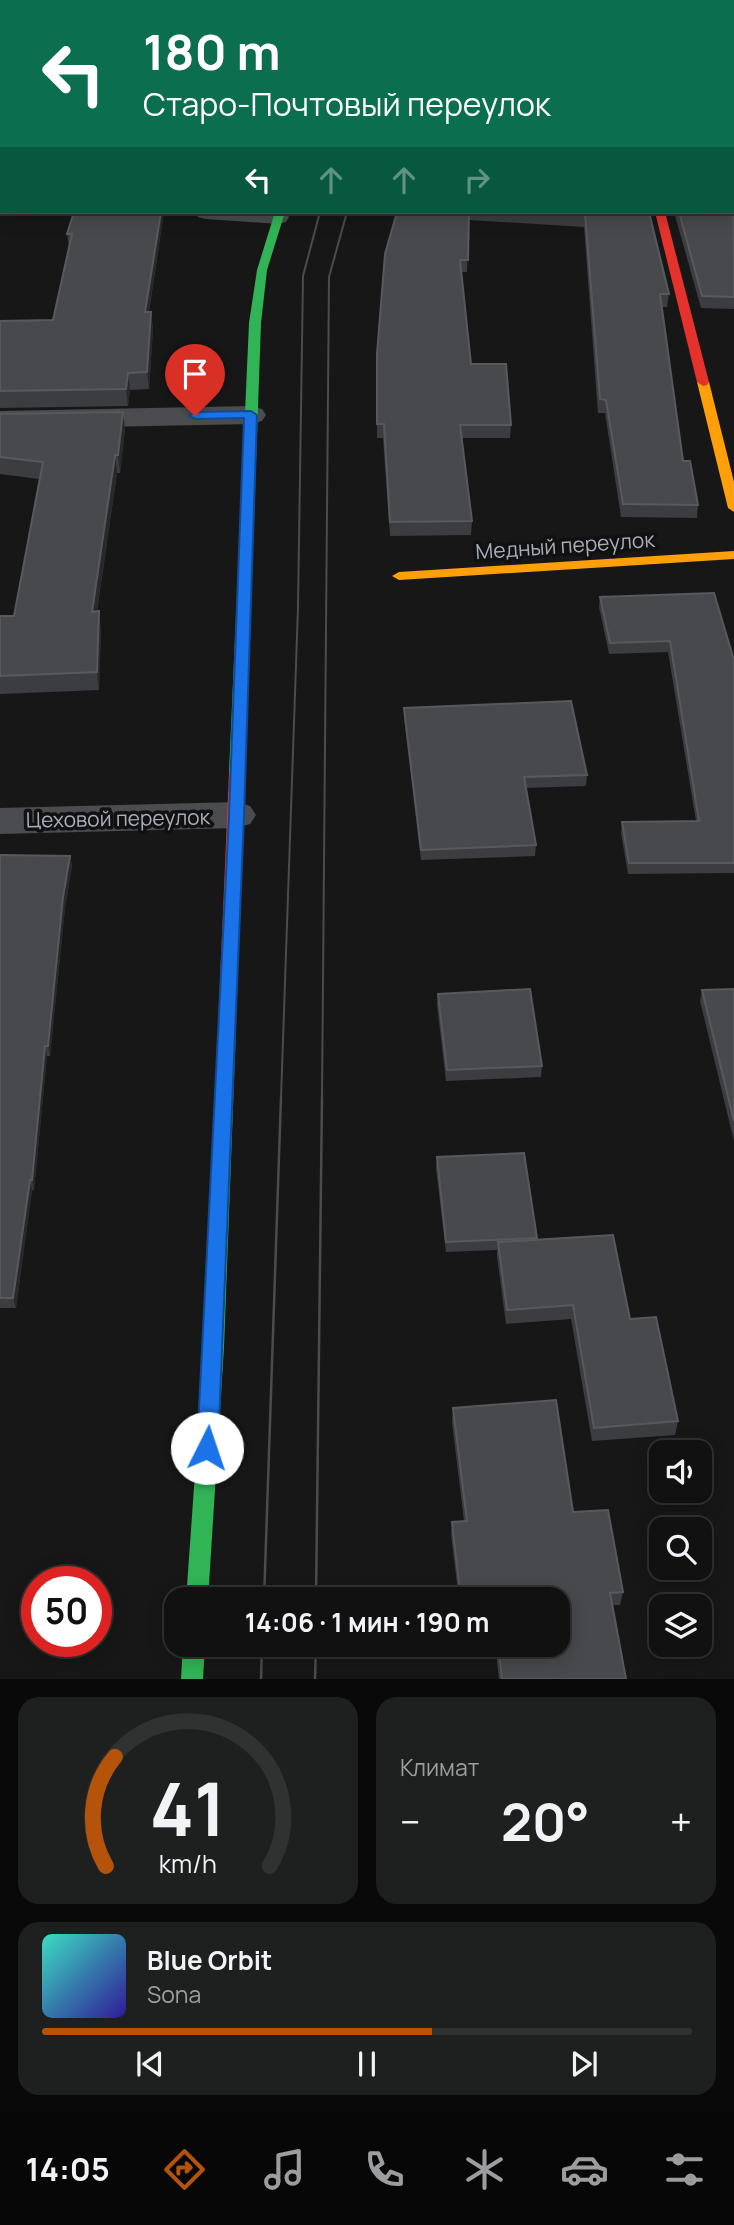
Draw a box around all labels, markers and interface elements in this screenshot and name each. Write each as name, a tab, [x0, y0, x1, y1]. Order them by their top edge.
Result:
text: 180 m	[143, 18, 281, 85]
icon: left	[28, 28, 119, 119]
text: Старо-Почтовый переулок	[143, 82, 551, 126]
icon: left	[239, 161, 277, 199]
icon: ahead	[312, 161, 350, 199]
icon: ahead	[385, 161, 423, 199]
icon: right	[458, 161, 496, 199]
pin	[165, 344, 225, 416]
icon: arrive	[176, 355, 214, 393]
street label: Медный переулок	[475, 525, 656, 565]
street label: Цеховой переулок	[26, 802, 211, 834]
position arrow	[170, 1411, 244, 1485]
map controls	[649, 1440, 712, 1657]
button: sound	[649, 1440, 712, 1503]
button: search	[649, 1517, 712, 1580]
speed limit sign: 50	[21, 1566, 112, 1657]
button: layers	[649, 1594, 712, 1657]
text: 14:06 · 1 мин · 190 m	[245, 1604, 489, 1640]
text: Климат	[400, 1751, 479, 1783]
text: 41	[150, 1759, 226, 1859]
text: 20°	[501, 1786, 590, 1857]
text: −	[400, 1795, 421, 1847]
text: +	[670, 1795, 692, 1847]
text: km/h	[159, 1846, 217, 1881]
text: Blue Orbit	[147, 1942, 272, 1978]
text: Sona	[147, 1978, 201, 2010]
icon: previous	[131, 2045, 169, 2083]
icon: pause	[348, 2045, 386, 2083]
icon: next	[565, 2045, 603, 2083]
icon: directions	[160, 2145, 209, 2194]
icon: music	[260, 2145, 309, 2194]
icon: phone	[360, 2145, 409, 2194]
icon: climate	[460, 2145, 509, 2194]
icon: car	[560, 2145, 609, 2194]
icon: filters	[660, 2145, 709, 2194]
text: 14:05	[25, 2147, 110, 2191]

